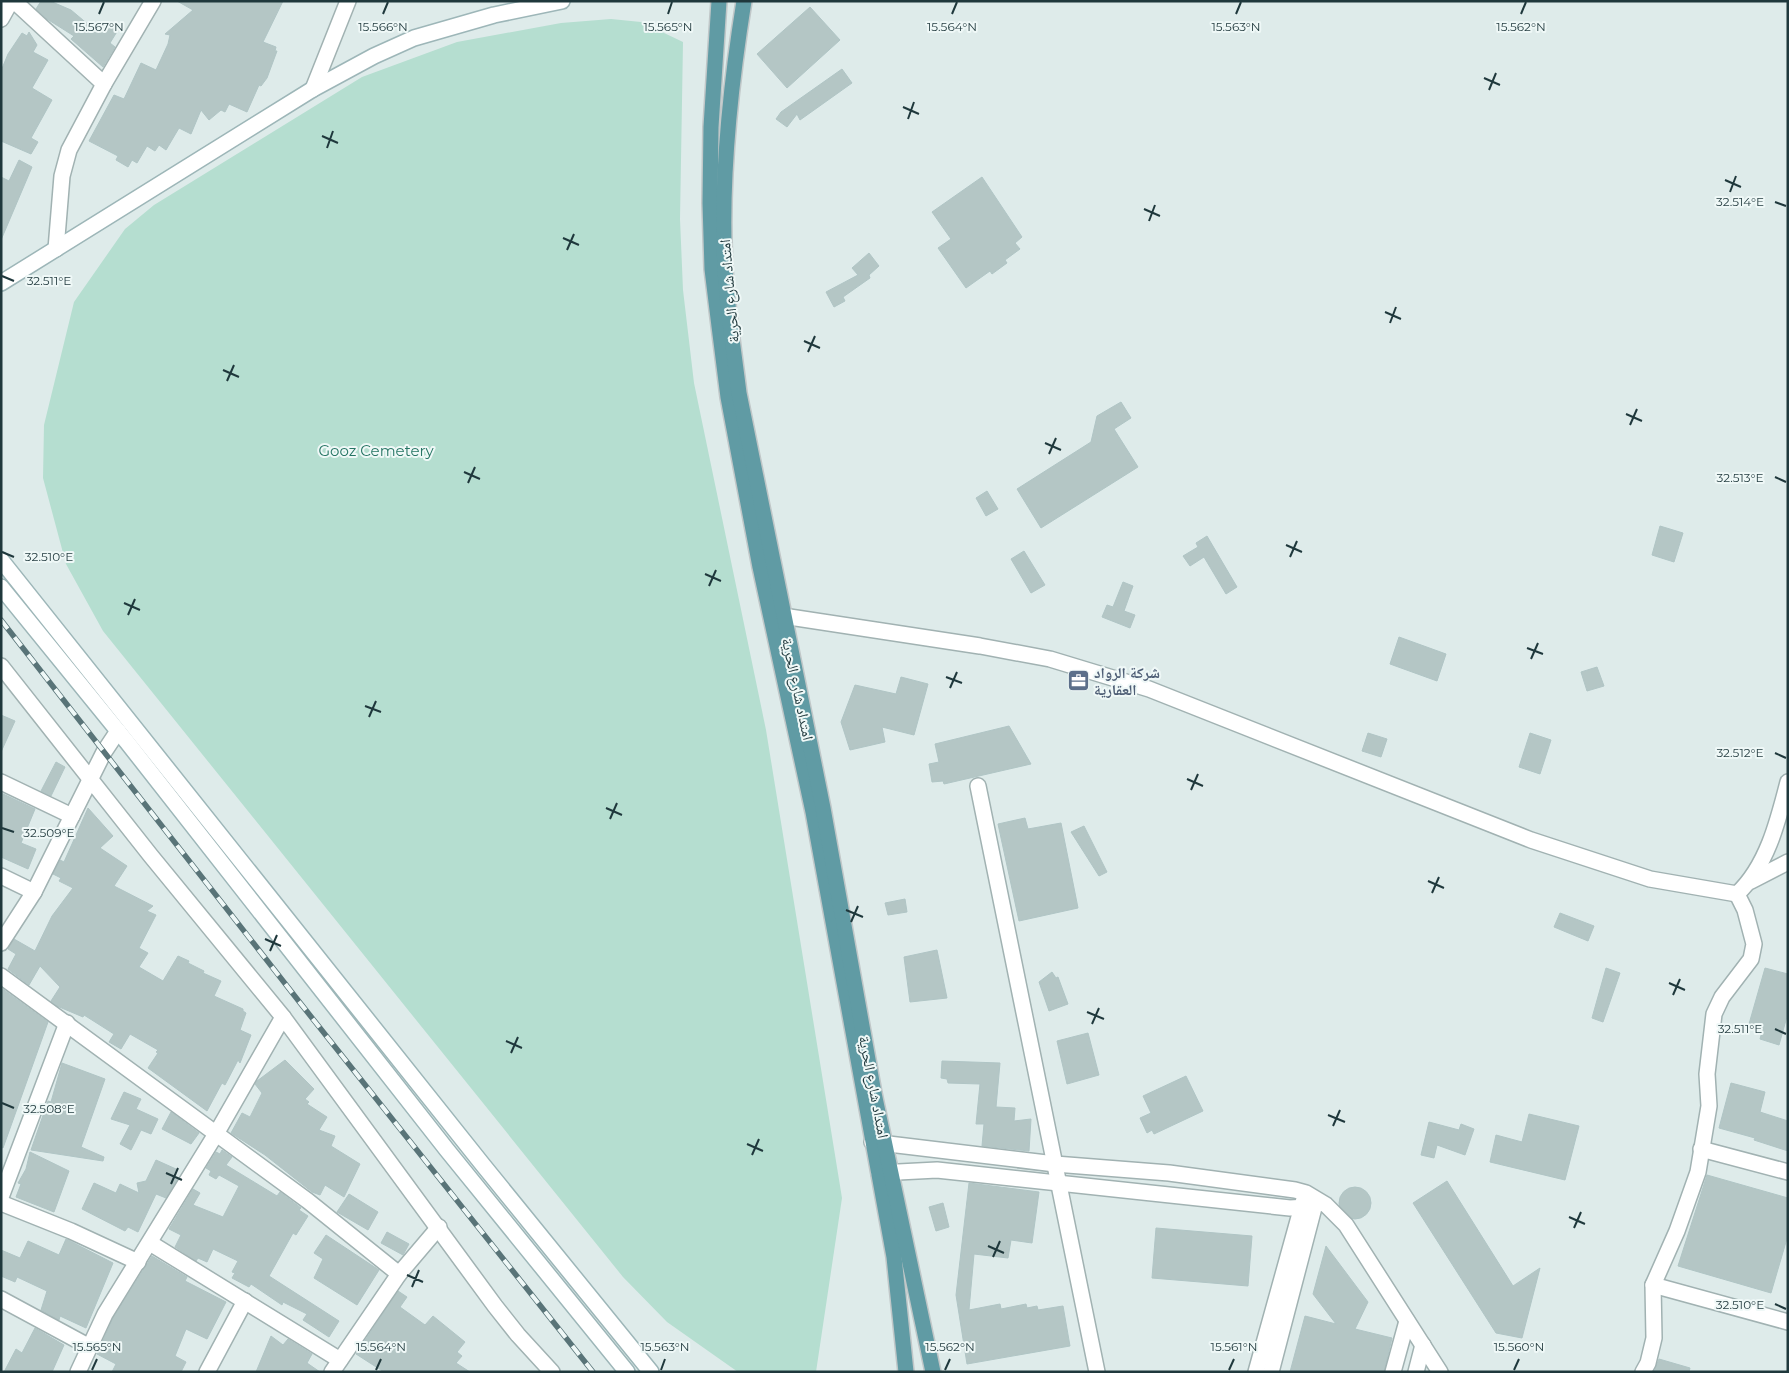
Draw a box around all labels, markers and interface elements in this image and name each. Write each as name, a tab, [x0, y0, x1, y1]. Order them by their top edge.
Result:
text: 15.567°N	[74, 19, 124, 34]
text: 15.566°N	[358, 19, 408, 34]
text: 15.565°N	[643, 19, 693, 34]
text: 15.564°N	[927, 19, 977, 34]
text: 15.563°N	[1211, 19, 1261, 34]
text: 15.562°N	[1496, 19, 1546, 34]
text: 32.514°E	[1716, 194, 1764, 209]
street label: امتداد شارع الحرية	[715, 238, 744, 344]
text: 32.511°E	[27, 273, 71, 288]
park label: Gooz Cemetery	[318, 441, 434, 460]
text: 32.513°E	[1717, 470, 1763, 485]
text: 32.510°E	[25, 549, 73, 564]
street label: امتداد شارع الحرية	[777, 636, 818, 742]
place label: شركة الرواد العقارية	[1094, 663, 1160, 699]
office icon: شركة الرواد العقارية	[1066, 669, 1090, 693]
text: 32.512°E	[1716, 745, 1764, 760]
text: 32.509°E	[23, 825, 75, 840]
text: 32.511°E	[1718, 1021, 1762, 1036]
street label: امتداد شارع الحرية	[854, 1034, 893, 1140]
text: 32.508°E	[23, 1101, 75, 1116]
text: 32.510°E	[1716, 1297, 1764, 1312]
text: 15.565°N	[72, 1339, 122, 1354]
text: 15.564°N	[356, 1339, 406, 1354]
text: 15.563°N	[640, 1339, 690, 1354]
text: 15.562°N	[925, 1339, 975, 1354]
text: 15.561°N	[1211, 1339, 1257, 1354]
text: 15.560°N	[1494, 1339, 1544, 1354]

